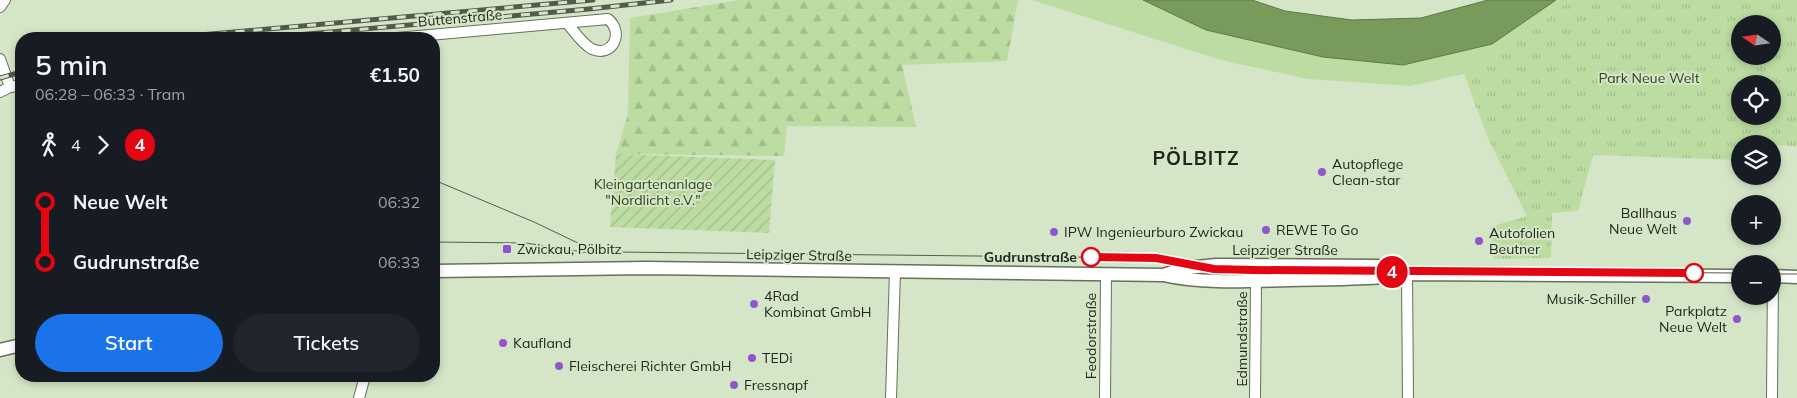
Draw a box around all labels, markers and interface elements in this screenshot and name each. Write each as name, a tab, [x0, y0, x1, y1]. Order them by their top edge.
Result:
street label: Büttenstraße	[417, 5, 503, 31]
north arrow	[1731, 15, 1781, 65]
map controls	[1731, 15, 1781, 305]
text: 5 min	[35, 47, 108, 82]
text: €1.50	[370, 63, 420, 87]
park label: Park Neue Welt	[1598, 69, 1700, 87]
button: locate	[1731, 75, 1781, 125]
text: 06:28 – 06:33 · Tram	[35, 84, 185, 104]
icon: walk	[35, 131, 63, 159]
icon: forward	[89, 131, 117, 159]
text: 4	[135, 133, 145, 156]
text: 4	[71, 135, 81, 155]
button: layers	[1731, 135, 1781, 185]
district label: PÖLBITZ	[1153, 146, 1239, 170]
place label: Autopflege Clean-star	[1332, 155, 1403, 189]
marker: Autopflege Clean-star	[1316, 166, 1328, 178]
park label: Kleingartenanlage "Nordlicht e.V."	[594, 175, 712, 209]
text: Neue Welt	[73, 190, 167, 214]
text: 06:32	[378, 192, 420, 212]
button: +	[1731, 195, 1781, 245]
place label: Ballhaus Neue Welt	[1609, 204, 1677, 238]
marker: Ballhaus Neue Welt	[1681, 215, 1693, 227]
place label: REWE To Go	[1276, 221, 1359, 239]
place label: IPW Ingenieurburo Zwickau	[1064, 223, 1243, 241]
marker: REWE To Go	[1260, 224, 1272, 236]
place label: Autofolien Beutner	[1489, 224, 1555, 258]
marker: IPW Ingenieurburo Zwickau	[1048, 226, 1060, 238]
marker: Autofolien Beutner	[1473, 235, 1485, 247]
place label: Zwickau, Pölbitz	[517, 240, 622, 258]
street label: Leipziger Straße	[1232, 241, 1338, 259]
marker: Zwickau, Pölbitz	[501, 243, 513, 255]
street label: Leipziger Straße	[746, 245, 852, 265]
marker: Gudrunstraße	[1081, 247, 1101, 267]
place label: Gudrunstraße	[984, 248, 1077, 266]
text: Gudrunstraße	[73, 250, 199, 274]
text: 06:33	[378, 252, 420, 272]
button: −	[1731, 255, 1781, 305]
line badge: 4	[1376, 256, 1408, 288]
text: 4	[1387, 260, 1397, 283]
unlabelled marker	[1684, 263, 1704, 283]
place label: 4Rad Kombinat GmbH	[764, 287, 872, 321]
place label: Musik-Schiller	[1547, 290, 1637, 308]
street label: Edmundstraße	[1233, 291, 1251, 387]
street label: Feodorstraße	[1082, 293, 1100, 379]
marker: Musik-Schiller	[1640, 293, 1652, 305]
marker: 4Rad Kombinat GmbH	[748, 298, 760, 310]
place label: Parkplatz Neue Welt	[1659, 302, 1727, 336]
marker: Parkplatz Neue Welt	[1731, 313, 1743, 325]
button: Start	[35, 314, 223, 372]
button: Tickets	[233, 314, 420, 372]
place label: Kaufland	[513, 334, 571, 352]
marker: Kaufland	[497, 337, 509, 349]
place label: TEDi	[762, 349, 792, 367]
marker: TEDi	[746, 352, 758, 364]
place label: Fleischerei Richter GmbH	[569, 357, 731, 375]
marker: Fleischerei Richter GmbH	[553, 360, 565, 372]
place label: Fressnapf	[744, 376, 808, 394]
marker: Fressnapf	[728, 379, 740, 391]

